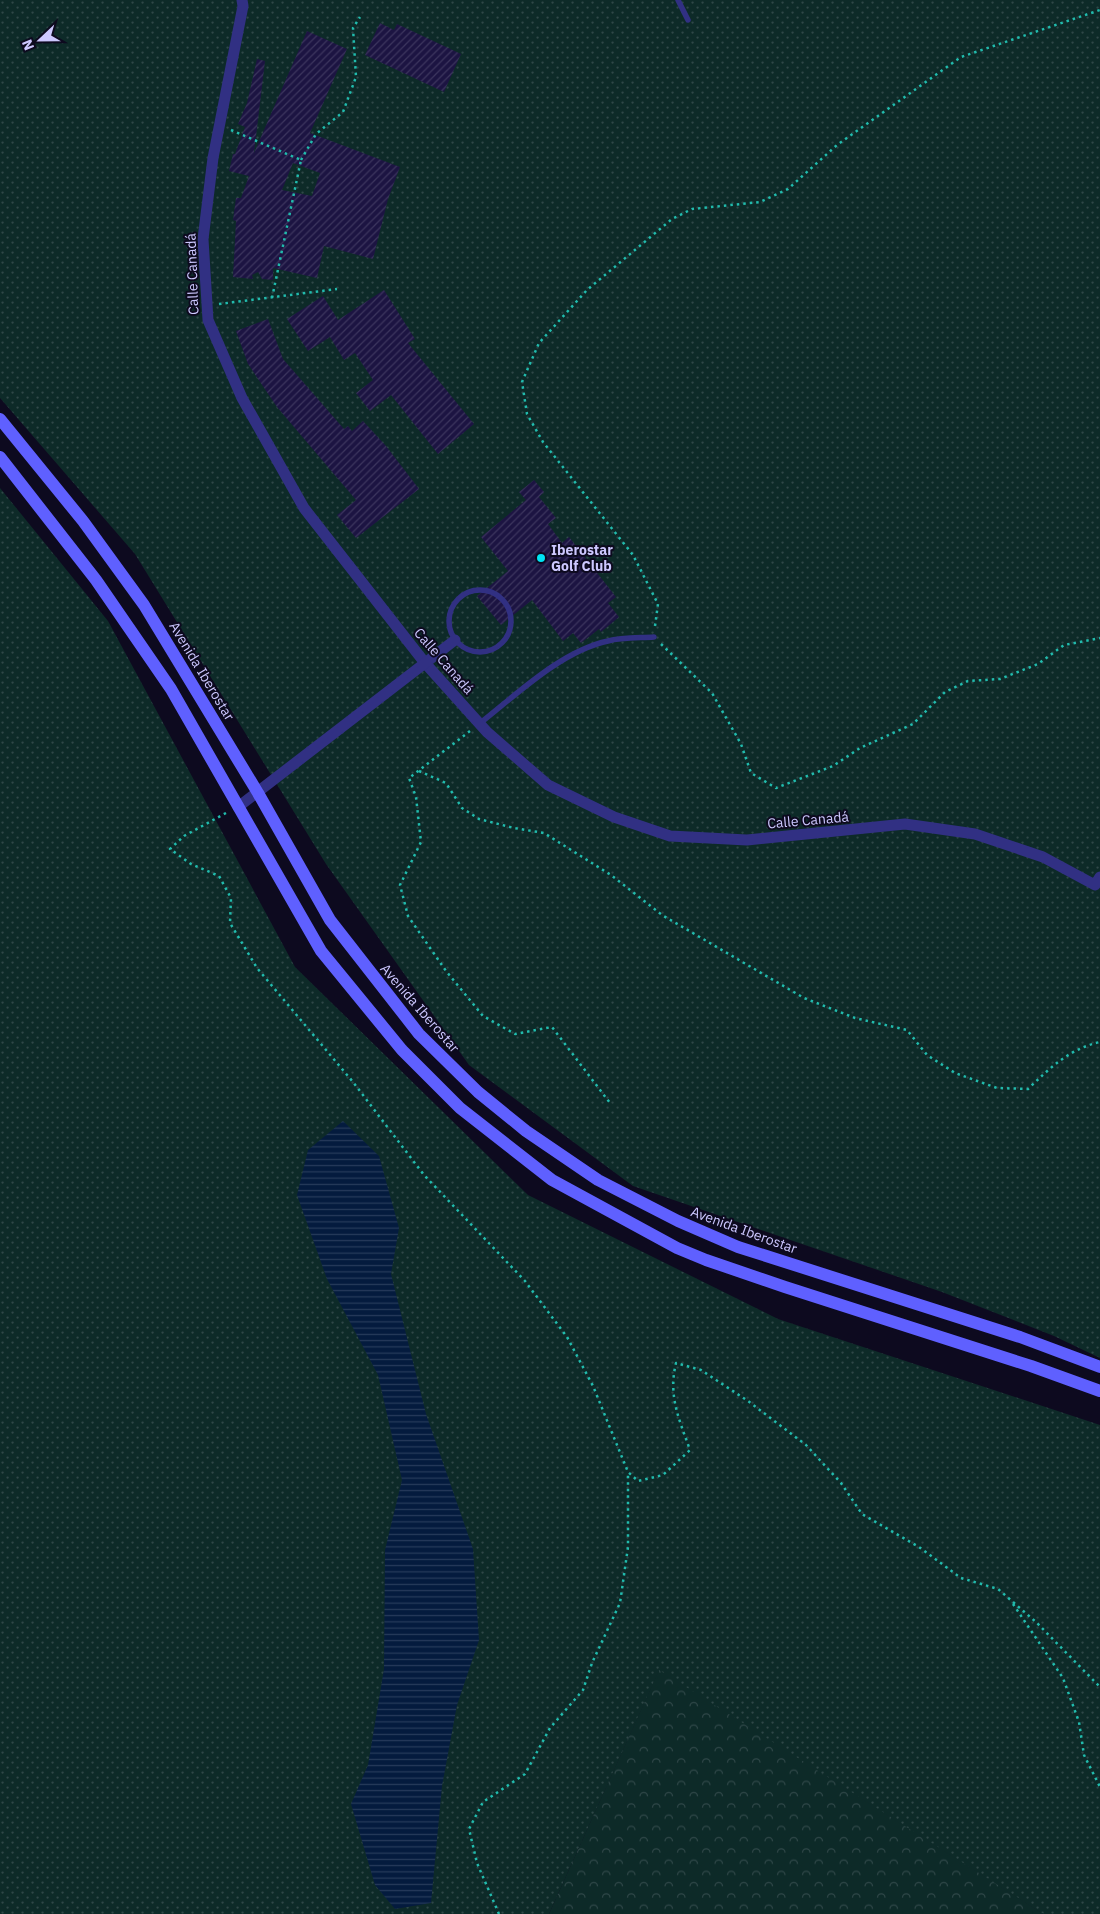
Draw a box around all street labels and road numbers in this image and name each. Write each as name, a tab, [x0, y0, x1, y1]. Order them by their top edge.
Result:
street label: Calle Canadá	[182, 232, 202, 315]
street label: Avenida Iberostar	[165, 618, 239, 724]
street label: Calle Canadá	[410, 624, 478, 698]
street label: Calle Canadá	[766, 807, 850, 833]
street label: Avenida Iberostar	[376, 960, 464, 1056]
street label: Avenida Iberostar	[688, 1202, 800, 1258]

